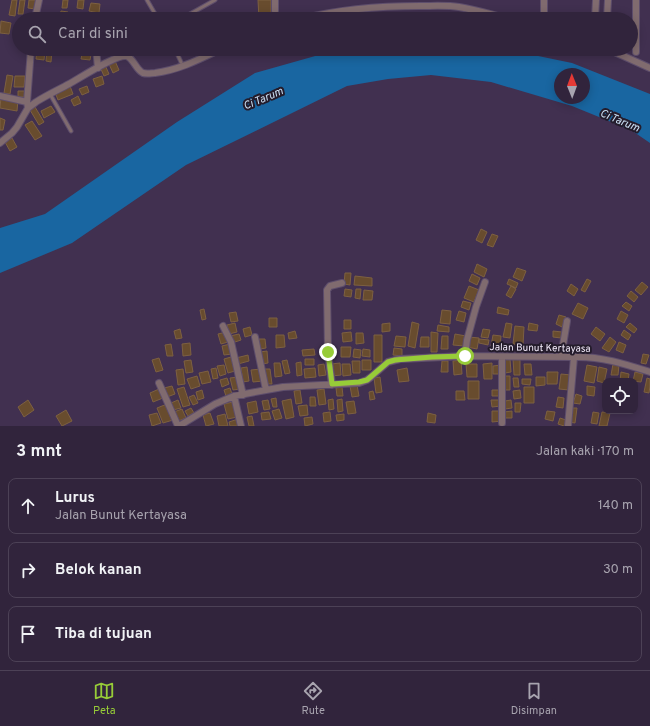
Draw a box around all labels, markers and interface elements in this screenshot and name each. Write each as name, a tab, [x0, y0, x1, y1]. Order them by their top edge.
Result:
search box	[12, 12, 638, 56]
icon: search	[26, 23, 48, 45]
text: Cari di sini	[58, 25, 128, 44]
north arrow	[554, 68, 590, 104]
water label: Ci Tarum	[241, 84, 285, 114]
water label: Ci Tarum	[598, 106, 642, 136]
street label: Jalan Bunut Kertayasa	[489, 341, 591, 356]
route end	[319, 343, 337, 361]
route start	[456, 347, 474, 365]
map controls	[602, 378, 638, 414]
button: locate	[602, 378, 638, 414]
text: 3 mnt	[16, 441, 62, 463]
text: Jalan kaki · 170 m	[536, 444, 634, 460]
text: Lurus	[55, 489, 95, 508]
icon: ahead	[17, 495, 39, 517]
text: 140 m	[598, 498, 633, 514]
text: Jalan Bunut Kertayasa	[55, 508, 187, 524]
icon: right	[17, 559, 39, 581]
text: Belok kanan	[55, 561, 142, 580]
text: 30 m	[603, 562, 633, 578]
icon: arrive	[17, 623, 39, 645]
text: Tiba di tujuan	[55, 625, 152, 644]
tab: Peta	[93, 680, 116, 718]
tab: Rute	[302, 680, 325, 718]
tab: Disimpan	[511, 680, 557, 718]

